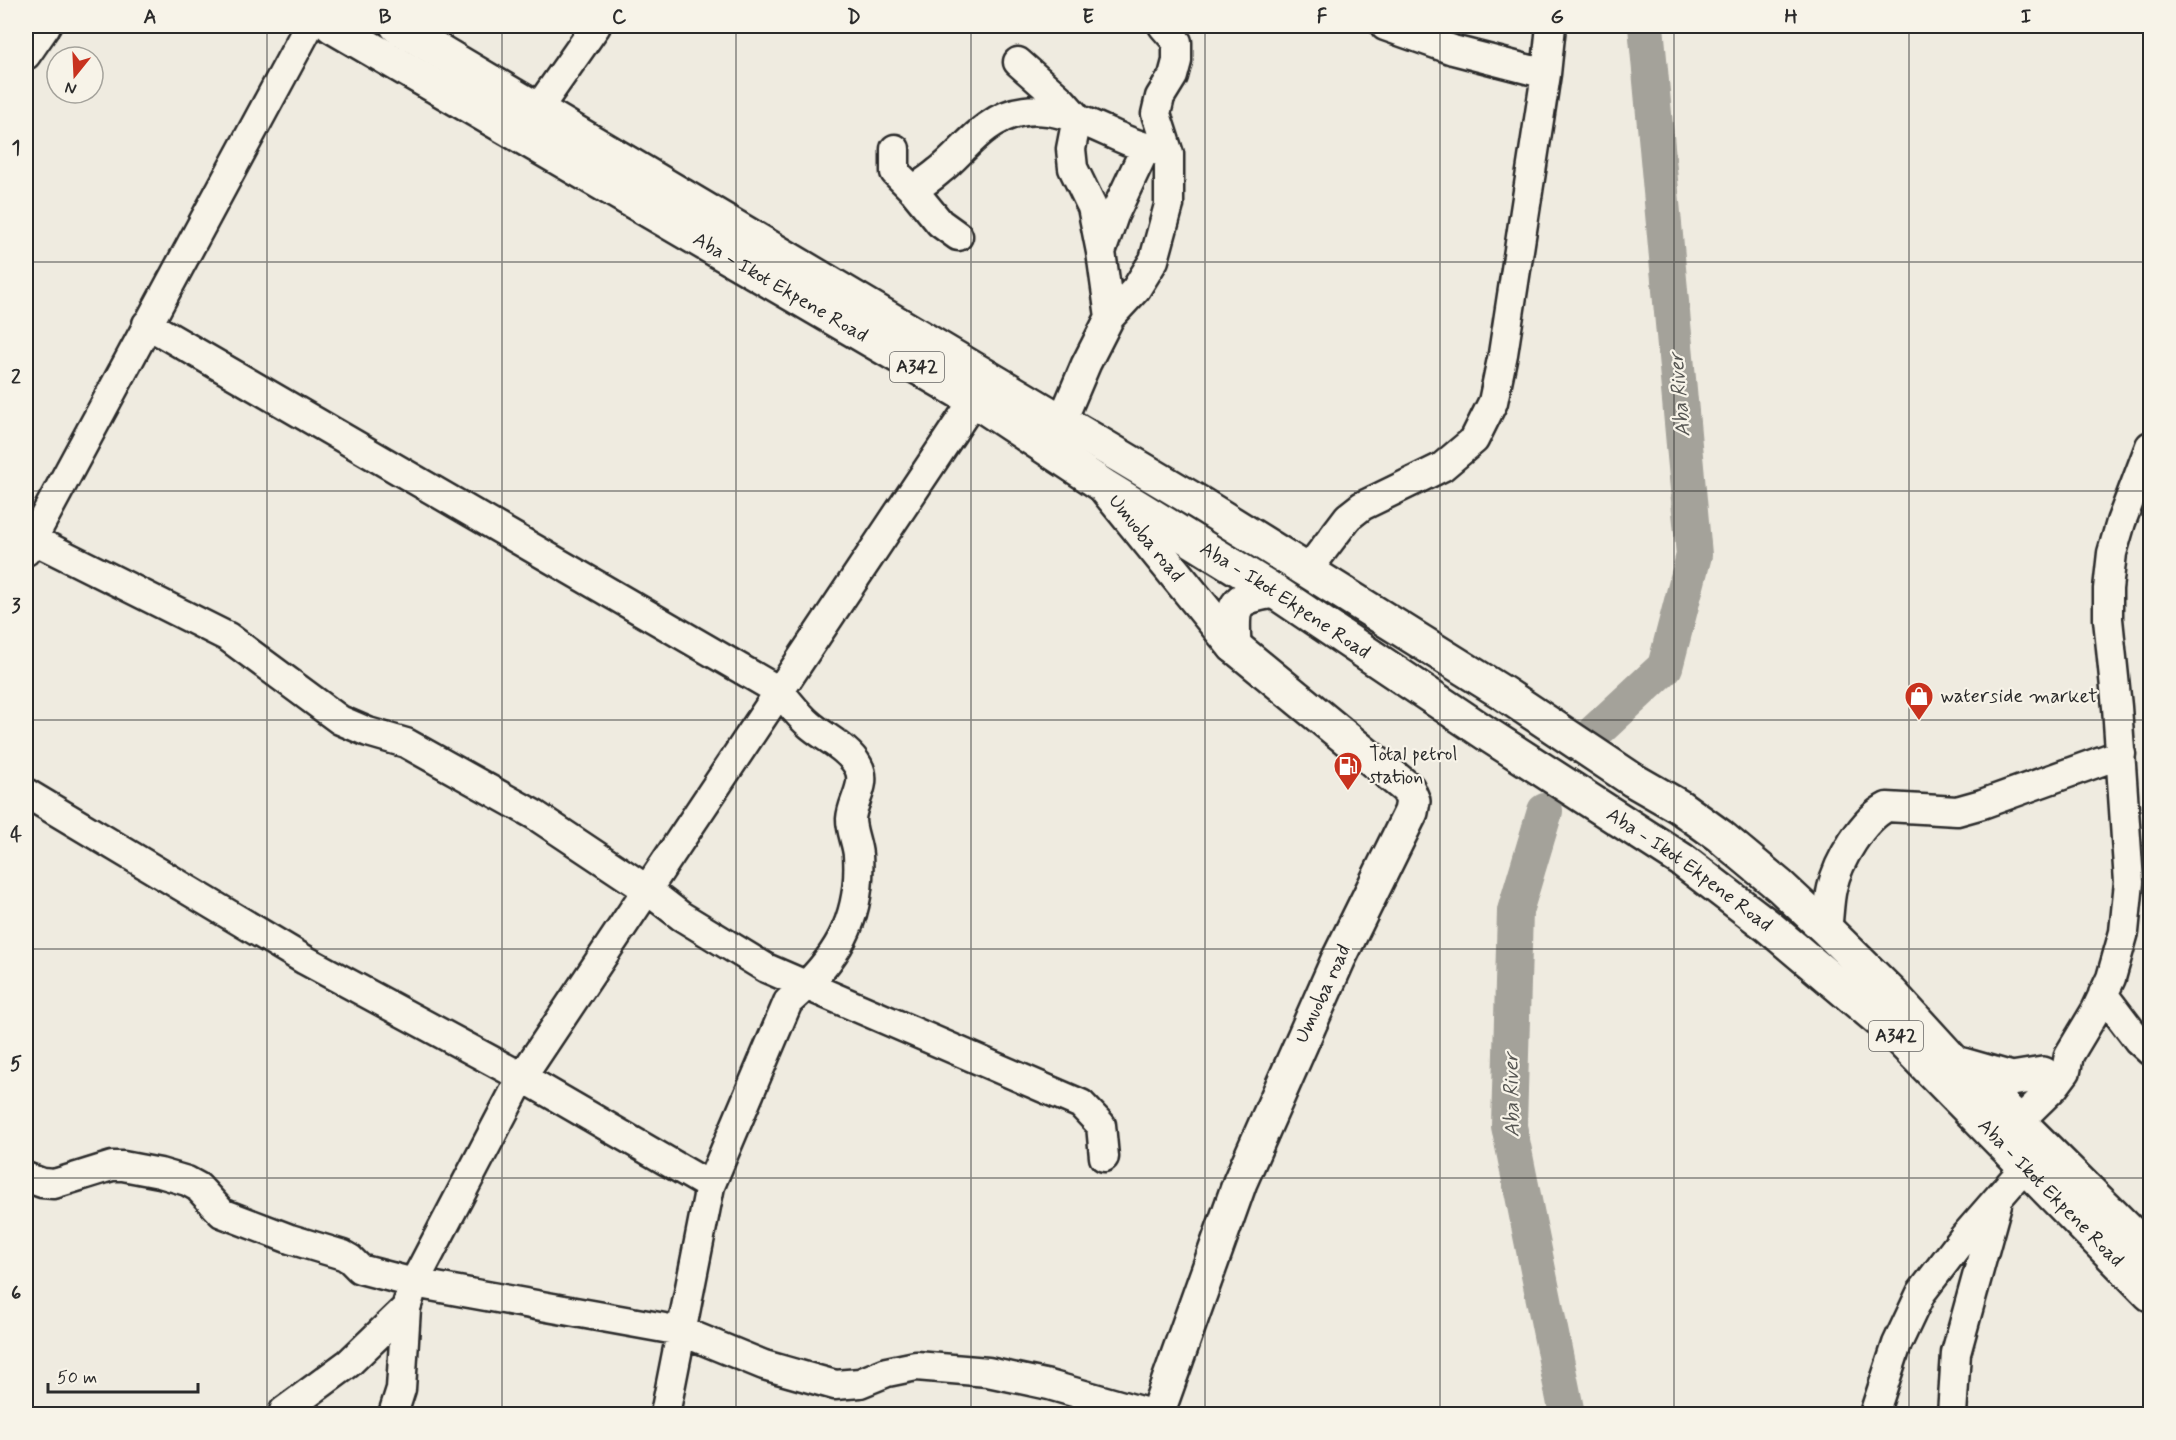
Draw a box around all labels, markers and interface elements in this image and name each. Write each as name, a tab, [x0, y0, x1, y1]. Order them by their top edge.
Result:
text: A	[143, 4, 157, 31]
text: B	[379, 4, 392, 31]
text: C	[612, 4, 627, 31]
text: D	[847, 4, 861, 31]
text: E	[1082, 4, 1094, 31]
text: F	[1317, 4, 1328, 31]
text: G	[1550, 4, 1564, 31]
text: H	[1784, 4, 1798, 31]
text: I	[2021, 4, 2031, 31]
north arrow	[45, 45, 105, 105]
text: N	[63, 76, 79, 99]
text: 1	[12, 135, 20, 162]
street label: Aba - Ikot Ekpene Road	[688, 226, 873, 349]
water label: Aba River	[1662, 350, 1698, 438]
road number: A342	[890, 352, 944, 382]
text: 2	[11, 364, 21, 391]
street label: Umuoba road	[1102, 488, 1190, 588]
street label: Aba - Ikot Ekpene Road	[1195, 535, 1376, 665]
text: 3	[11, 593, 21, 620]
shop icon: waterside market	[1903, 680, 1935, 722]
place label: waterside market	[1940, 683, 2098, 710]
place label: Total petrol station	[1369, 741, 1457, 791]
fuel station icon: Total petrol station	[1332, 750, 1364, 792]
street label: Aba - Ikot Ekpene Road	[1601, 801, 1778, 938]
text: 4	[10, 822, 22, 849]
street label: Umuoba road	[1288, 940, 1358, 1048]
road number: A342	[1869, 1021, 1923, 1051]
water label: Aba River	[1497, 1050, 1527, 1138]
text: 5	[10, 1051, 22, 1078]
street label: Aba - Ikot Ekpene Road	[1972, 1113, 2130, 1273]
text: 6	[11, 1280, 21, 1307]
scale bar	[48, 1356, 198, 1394]
text: 50 m	[57, 1366, 97, 1390]

